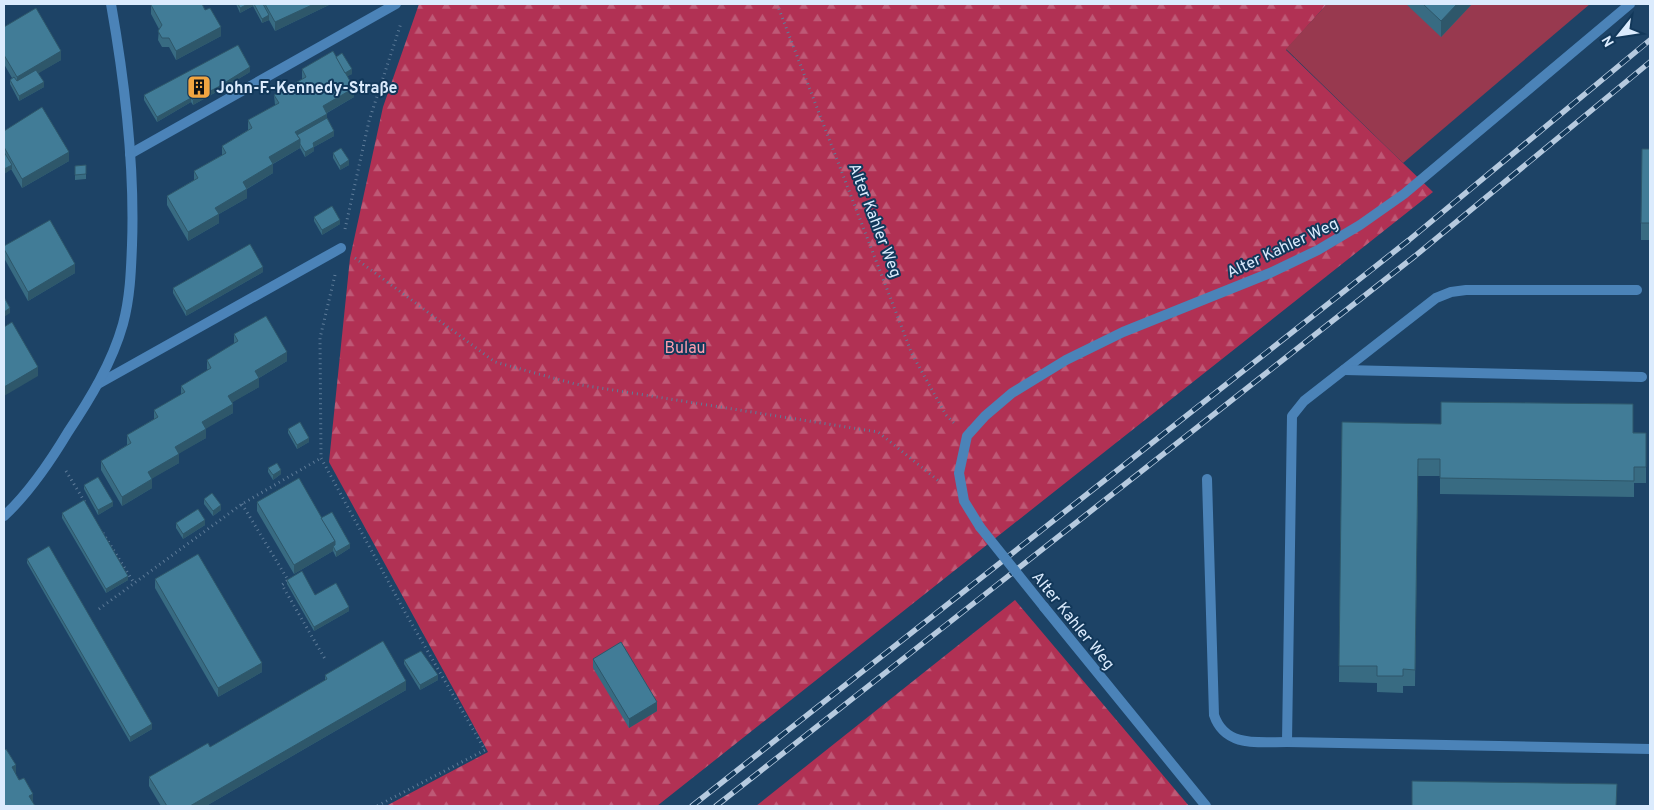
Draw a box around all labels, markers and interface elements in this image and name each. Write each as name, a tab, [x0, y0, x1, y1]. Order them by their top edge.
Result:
north arrow	[1594, 10, 1644, 60]
text: N	[1599, 32, 1619, 49]
building icon: John-F.-Kennedy-Straße	[186, 74, 212, 100]
place label: John-F.-Kennedy-Straße	[216, 79, 398, 99]
street label: Alter Kahler Weg	[843, 161, 905, 281]
street label: Alter Kahler Weg	[1224, 214, 1342, 283]
park label: Bulau	[664, 339, 706, 359]
street label: Alter Kahler Weg	[1027, 568, 1118, 675]

